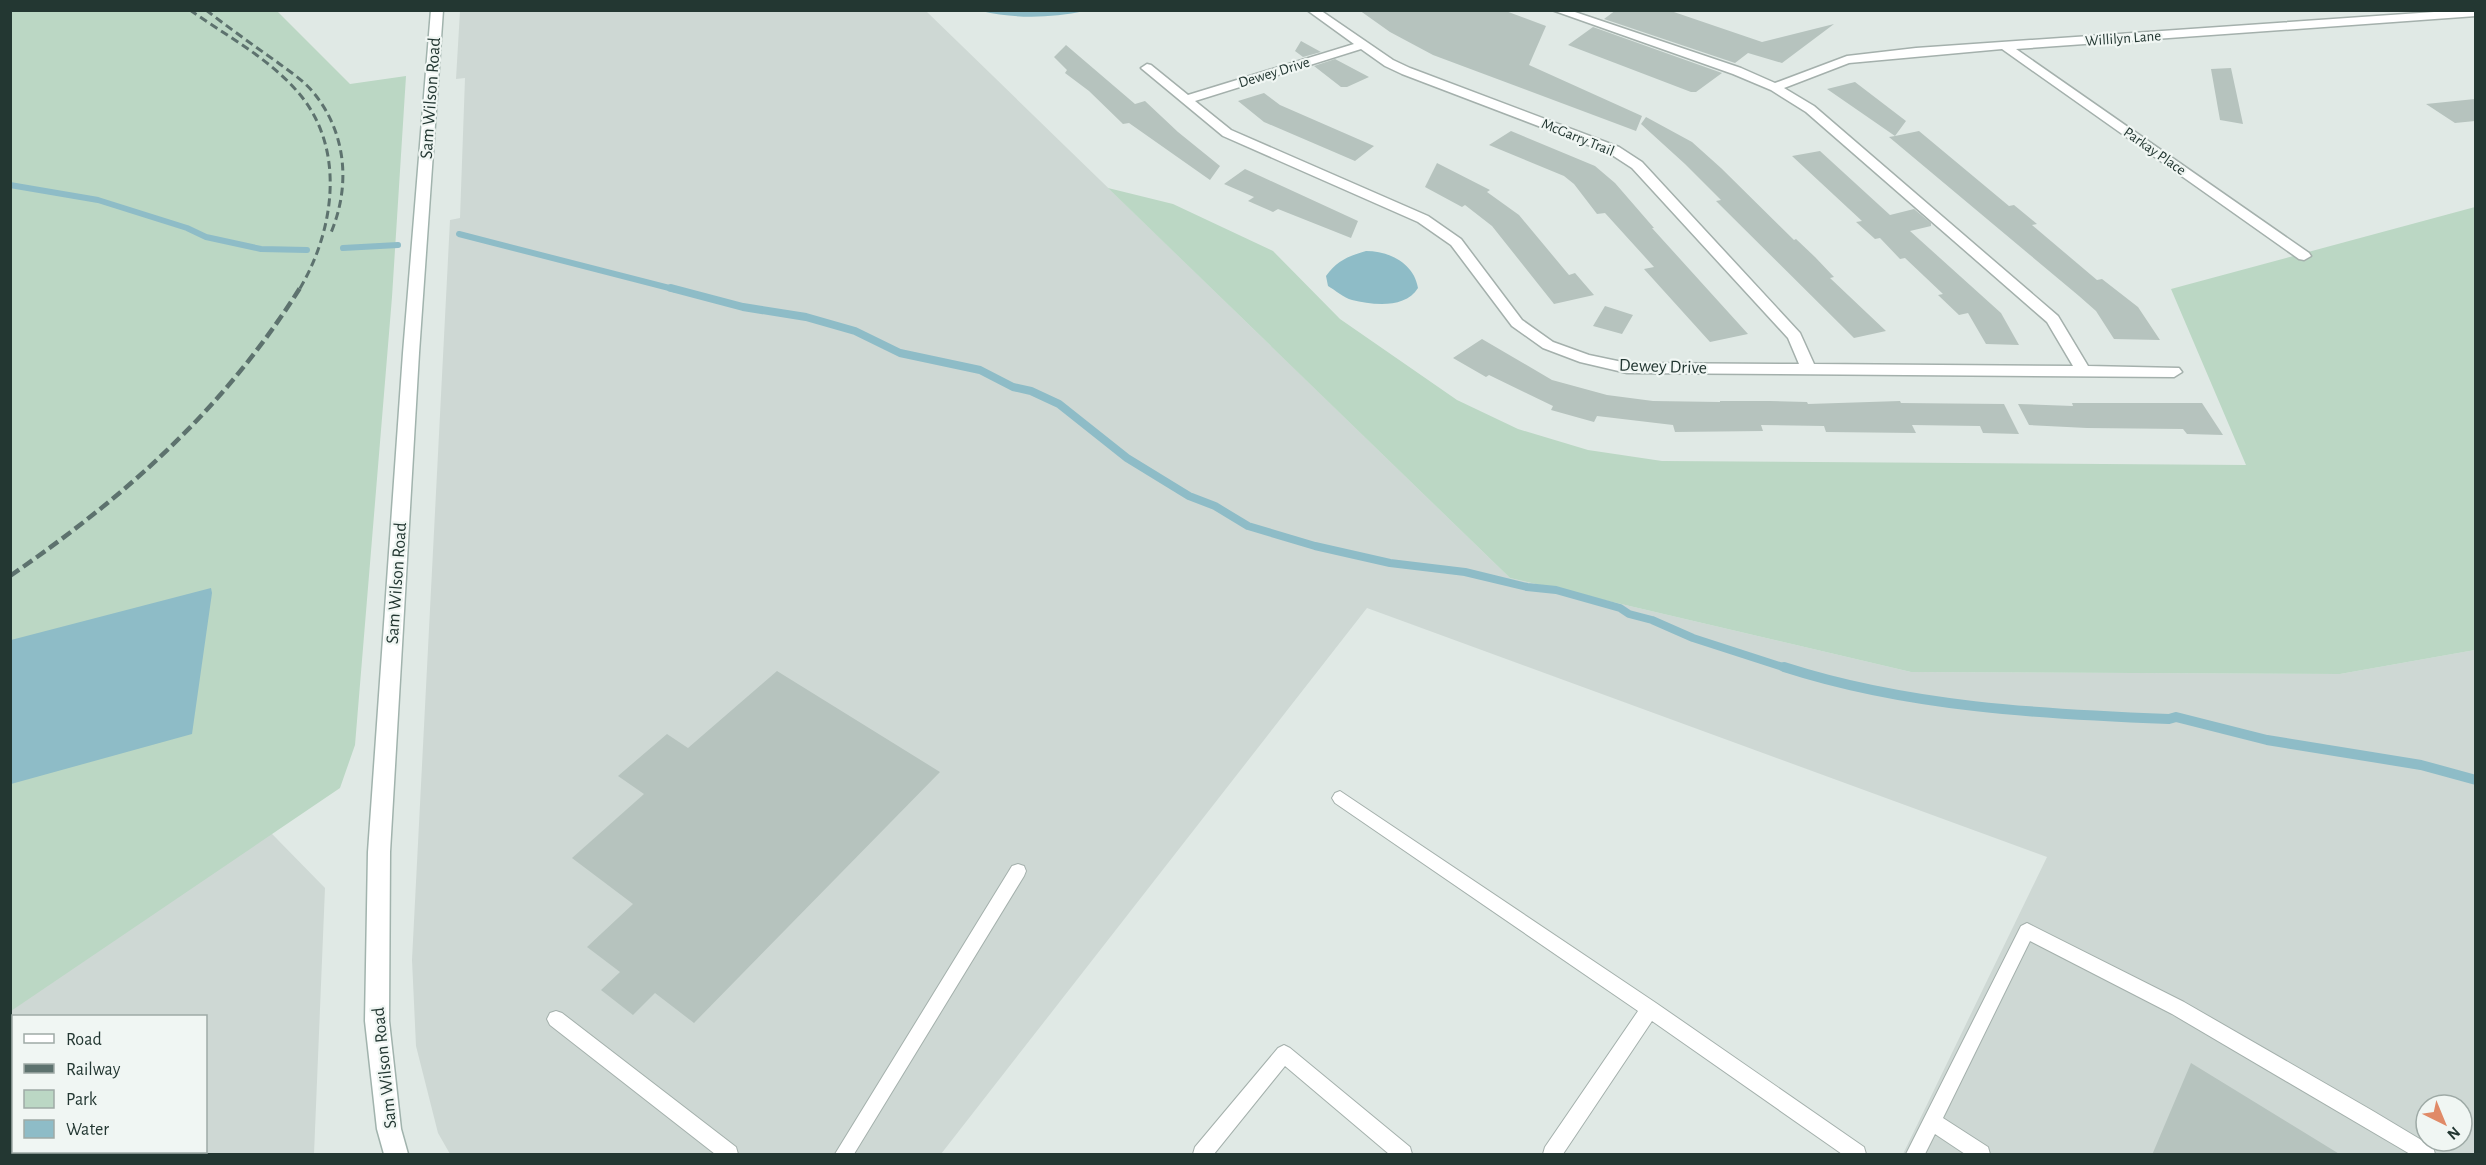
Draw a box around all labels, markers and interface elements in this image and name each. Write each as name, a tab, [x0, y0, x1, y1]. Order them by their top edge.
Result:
street label: Willilyn Lane	[2085, 28, 2162, 49]
street label: Sam Wilson Road	[418, 37, 444, 160]
street label: Dewey Drive	[1237, 55, 1312, 90]
street label: McGarry Trail	[1539, 116, 1616, 159]
street label: Parkay Place	[2121, 125, 2189, 178]
street label: Dewey Drive	[1619, 356, 1707, 378]
street label: Sam Wilson Road	[384, 522, 410, 645]
street label: Sam Wilson Road	[370, 1006, 400, 1129]
legend	[12, 1015, 207, 1153]
text: Road	[66, 1031, 102, 1049]
text: Railway	[66, 1061, 121, 1079]
text: Park	[66, 1091, 98, 1109]
north arrow	[2414, 1093, 2474, 1153]
text: Water	[66, 1121, 109, 1139]
text: N	[2444, 1124, 2463, 1143]

